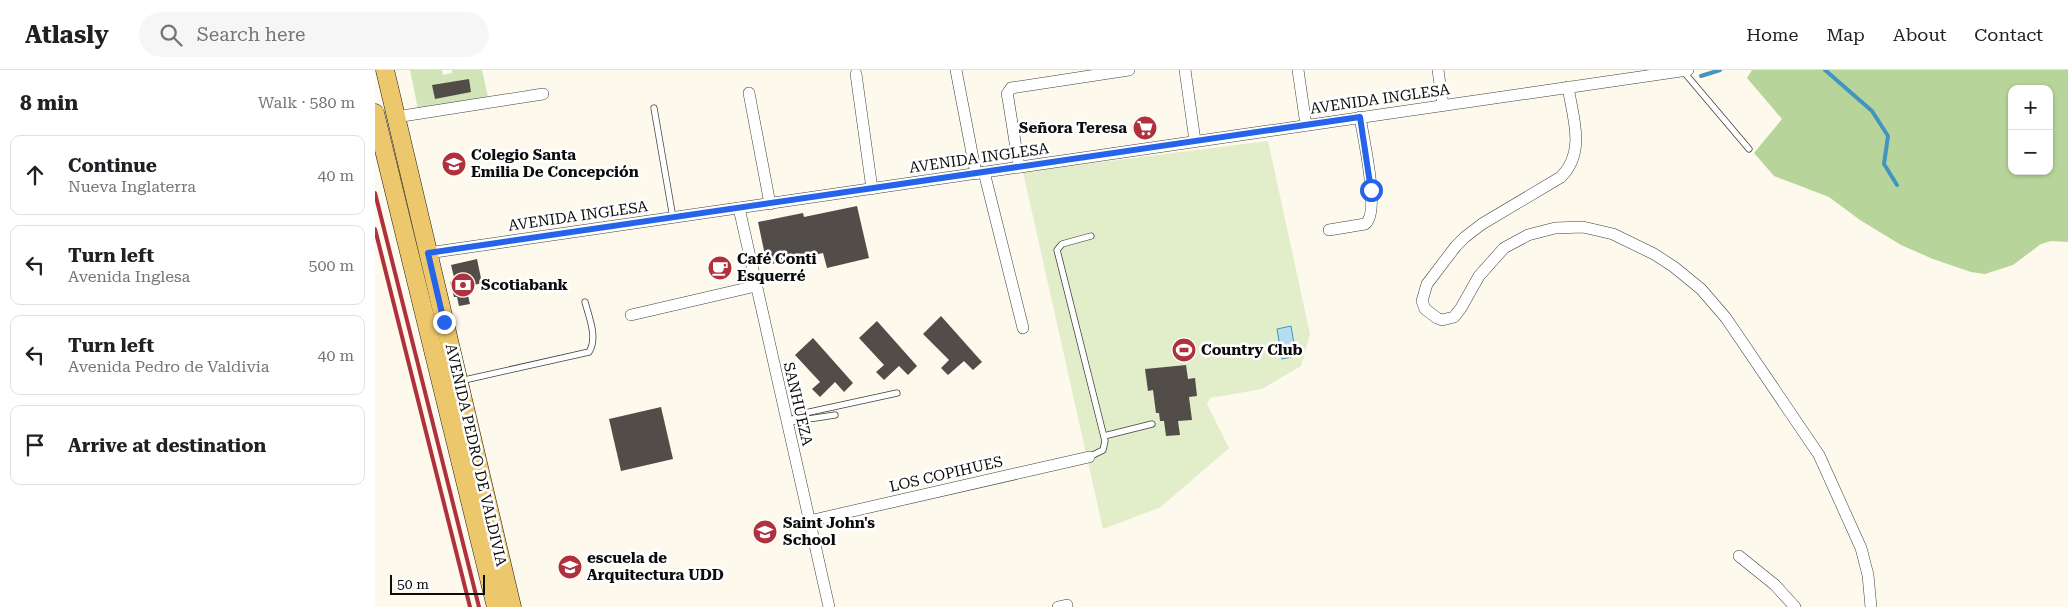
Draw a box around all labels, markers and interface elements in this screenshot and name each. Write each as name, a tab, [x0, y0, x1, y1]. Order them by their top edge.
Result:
search box	[139, 12, 489, 57]
text: Atlasly	[25, 21, 109, 49]
icon: search	[157, 21, 185, 49]
text: Search here	[197, 23, 306, 46]
text: Home	[1746, 24, 1798, 45]
text: Map	[1826, 24, 1865, 45]
text: About	[1893, 24, 1946, 45]
text: Contact	[1974, 24, 2043, 45]
street label: AVENIDA INGLESA	[1309, 80, 1451, 118]
map controls	[2008, 85, 2053, 175]
button: +	[2008, 85, 2053, 130]
text: 8 min	[20, 91, 78, 115]
text: Walk · 580 m	[258, 93, 355, 112]
supermarket icon: Señora Teresa	[1132, 115, 1158, 141]
place label: Señora Teresa	[1019, 119, 1127, 137]
button: −	[2008, 130, 2053, 175]
street label: AVENIDA INGLESA	[908, 139, 1050, 177]
place label: Colegio Santa Emilia De Concepción	[471, 146, 639, 181]
school or university icon: Colegio Santa Emilia De Concepción	[441, 151, 467, 177]
text: Continue	[68, 154, 157, 177]
icon: ahead	[21, 161, 49, 189]
text: 40 m	[317, 166, 354, 185]
text: Nueva Inglaterra	[68, 177, 196, 196]
route start	[1360, 179, 1383, 202]
street label: AVENIDA INGLESA	[507, 197, 649, 235]
text: Turn left	[68, 244, 154, 267]
place label: Café Conti Esquerré	[737, 250, 817, 285]
icon: left	[21, 251, 49, 279]
cafe icon: Café Conti Esquerré	[707, 255, 733, 281]
text: 500 m	[308, 256, 354, 275]
text: Avenida Inglesa	[68, 267, 190, 286]
bank icon: Scotiabank	[450, 272, 476, 298]
place label: Scotiabank	[481, 276, 569, 294]
route end	[433, 311, 456, 334]
text: Turn left	[68, 334, 154, 357]
sports icon: Country Club	[1171, 337, 1197, 363]
icon: left	[21, 341, 49, 369]
place label: Country Club	[1201, 341, 1303, 359]
street label: AVENIDA PEDRO DE VALDIVIA	[442, 342, 511, 569]
text: 40 m	[317, 346, 354, 365]
text: Avenida Pedro de Valdivia	[68, 357, 269, 376]
street label: SANHUEZA	[780, 360, 817, 448]
icon: arrive	[21, 431, 49, 459]
text: Arrive at destination	[68, 434, 266, 457]
street label: LOS COPIHUES	[888, 452, 1004, 496]
place label: Saint John's School	[783, 514, 875, 549]
school or university icon: Saint John's School	[752, 519, 778, 545]
place label: escuela de Arquitectura UDD	[587, 549, 724, 584]
school or university icon: escuela de Arquitectura UDD	[557, 554, 583, 580]
scale bar	[390, 572, 485, 595]
text: 50 m	[397, 576, 429, 592]

